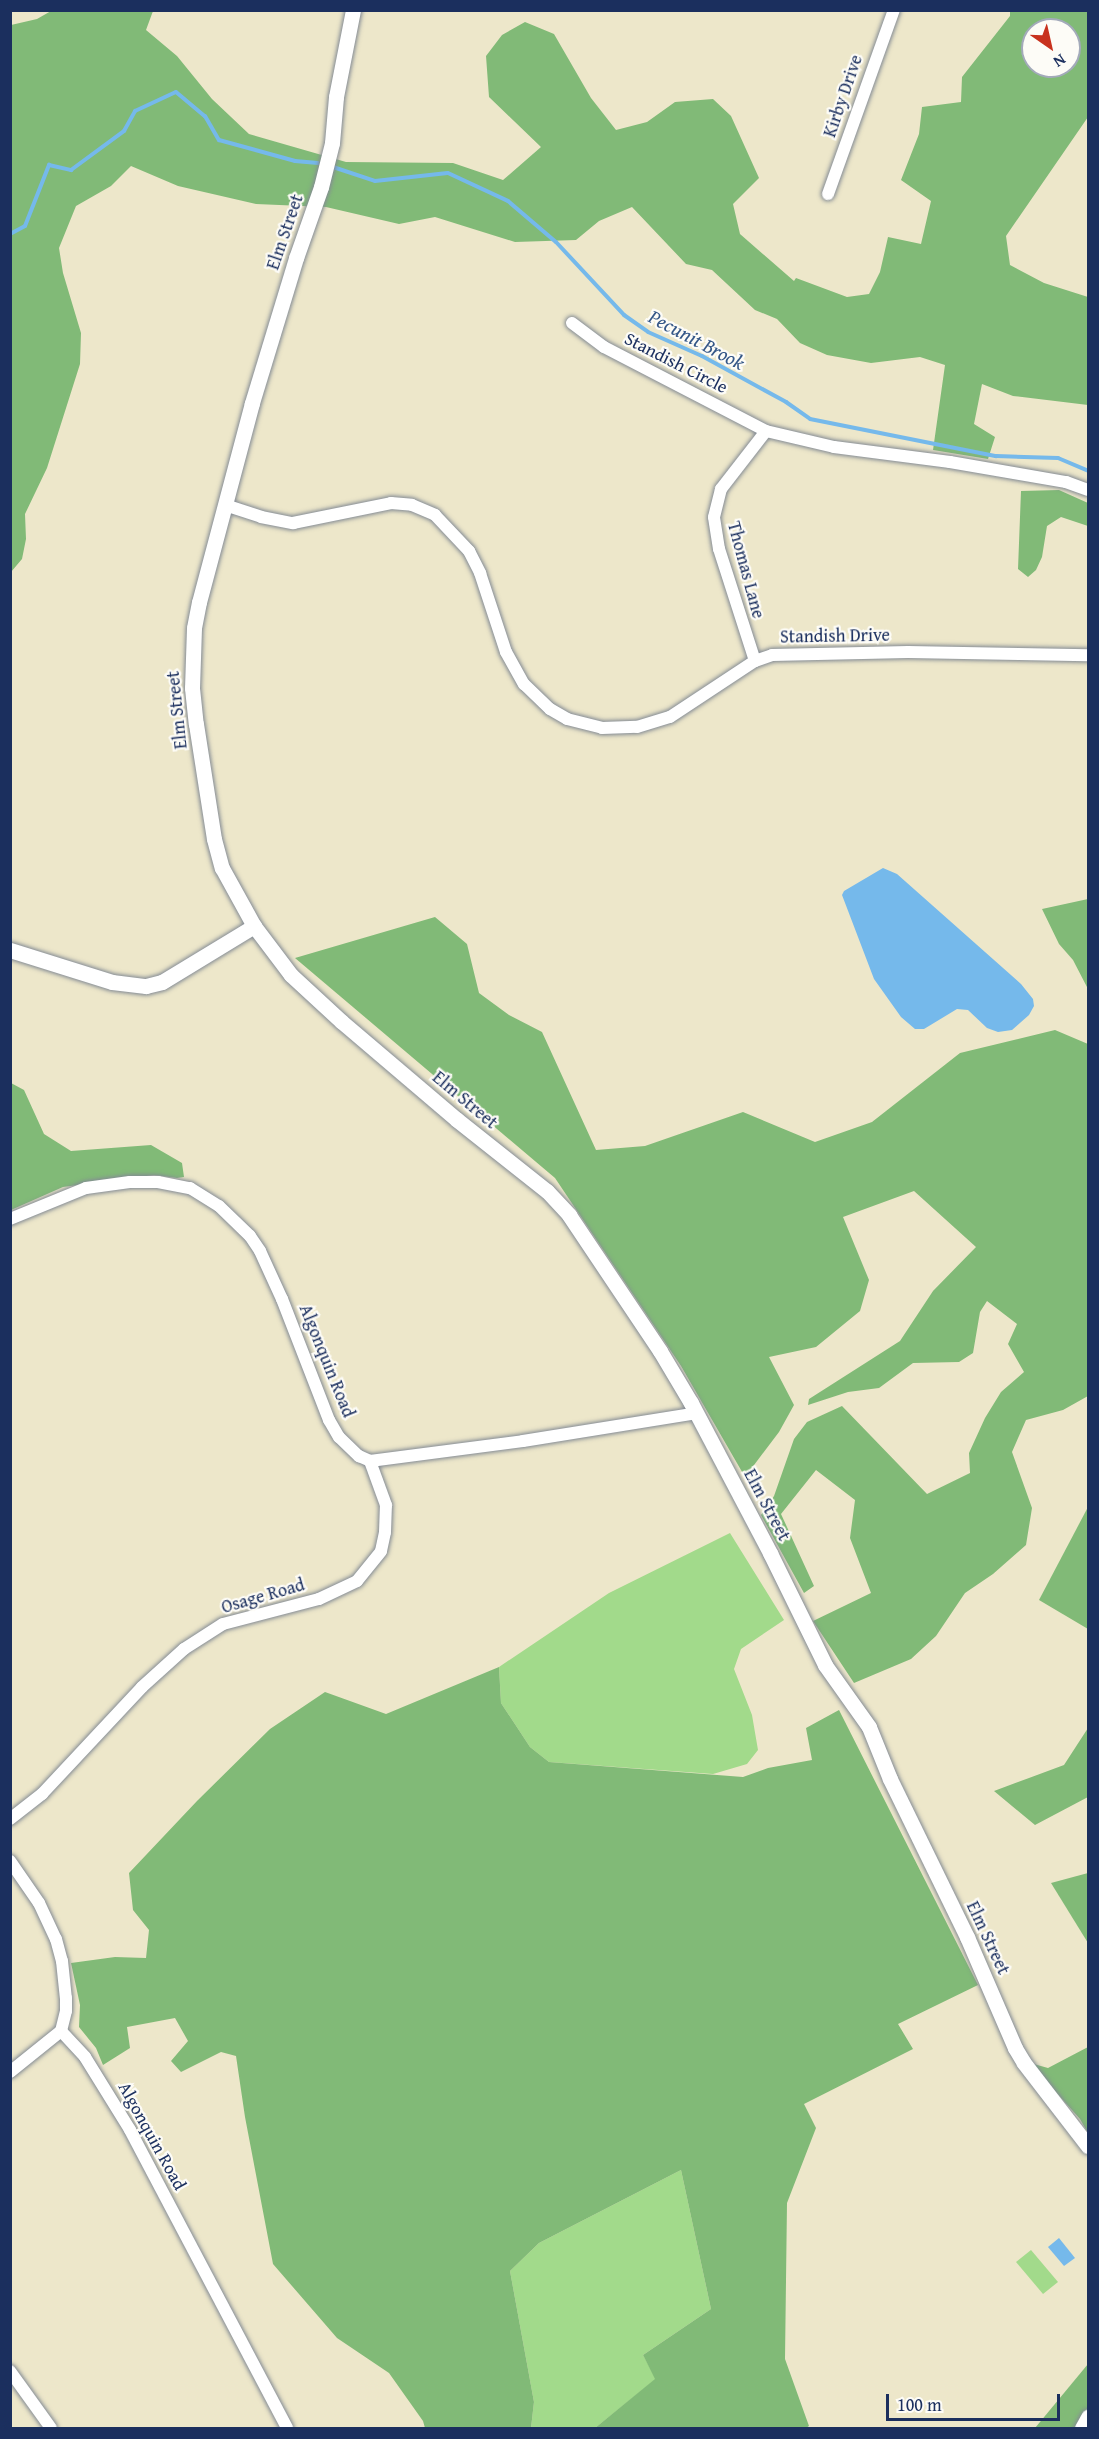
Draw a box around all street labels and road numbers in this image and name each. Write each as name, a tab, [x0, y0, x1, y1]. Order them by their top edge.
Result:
street label: Kirby Drive	[819, 52, 867, 140]
street label: Elm Street	[262, 191, 308, 273]
street label: Standish Circle	[621, 328, 731, 398]
street label: Thomas Lane	[723, 519, 769, 621]
street label: Standish Drive	[780, 624, 890, 648]
street label: Elm Street	[162, 670, 192, 750]
street label: Elm Street	[428, 1067, 502, 1133]
street label: Algonquin Road	[294, 1301, 360, 1421]
street label: Elm Street	[739, 1465, 795, 1545]
street label: Osage Road	[219, 1574, 307, 1618]
street label: Elm Street	[962, 1898, 1014, 1978]
street label: Algonquin Road	[113, 2078, 191, 2194]

